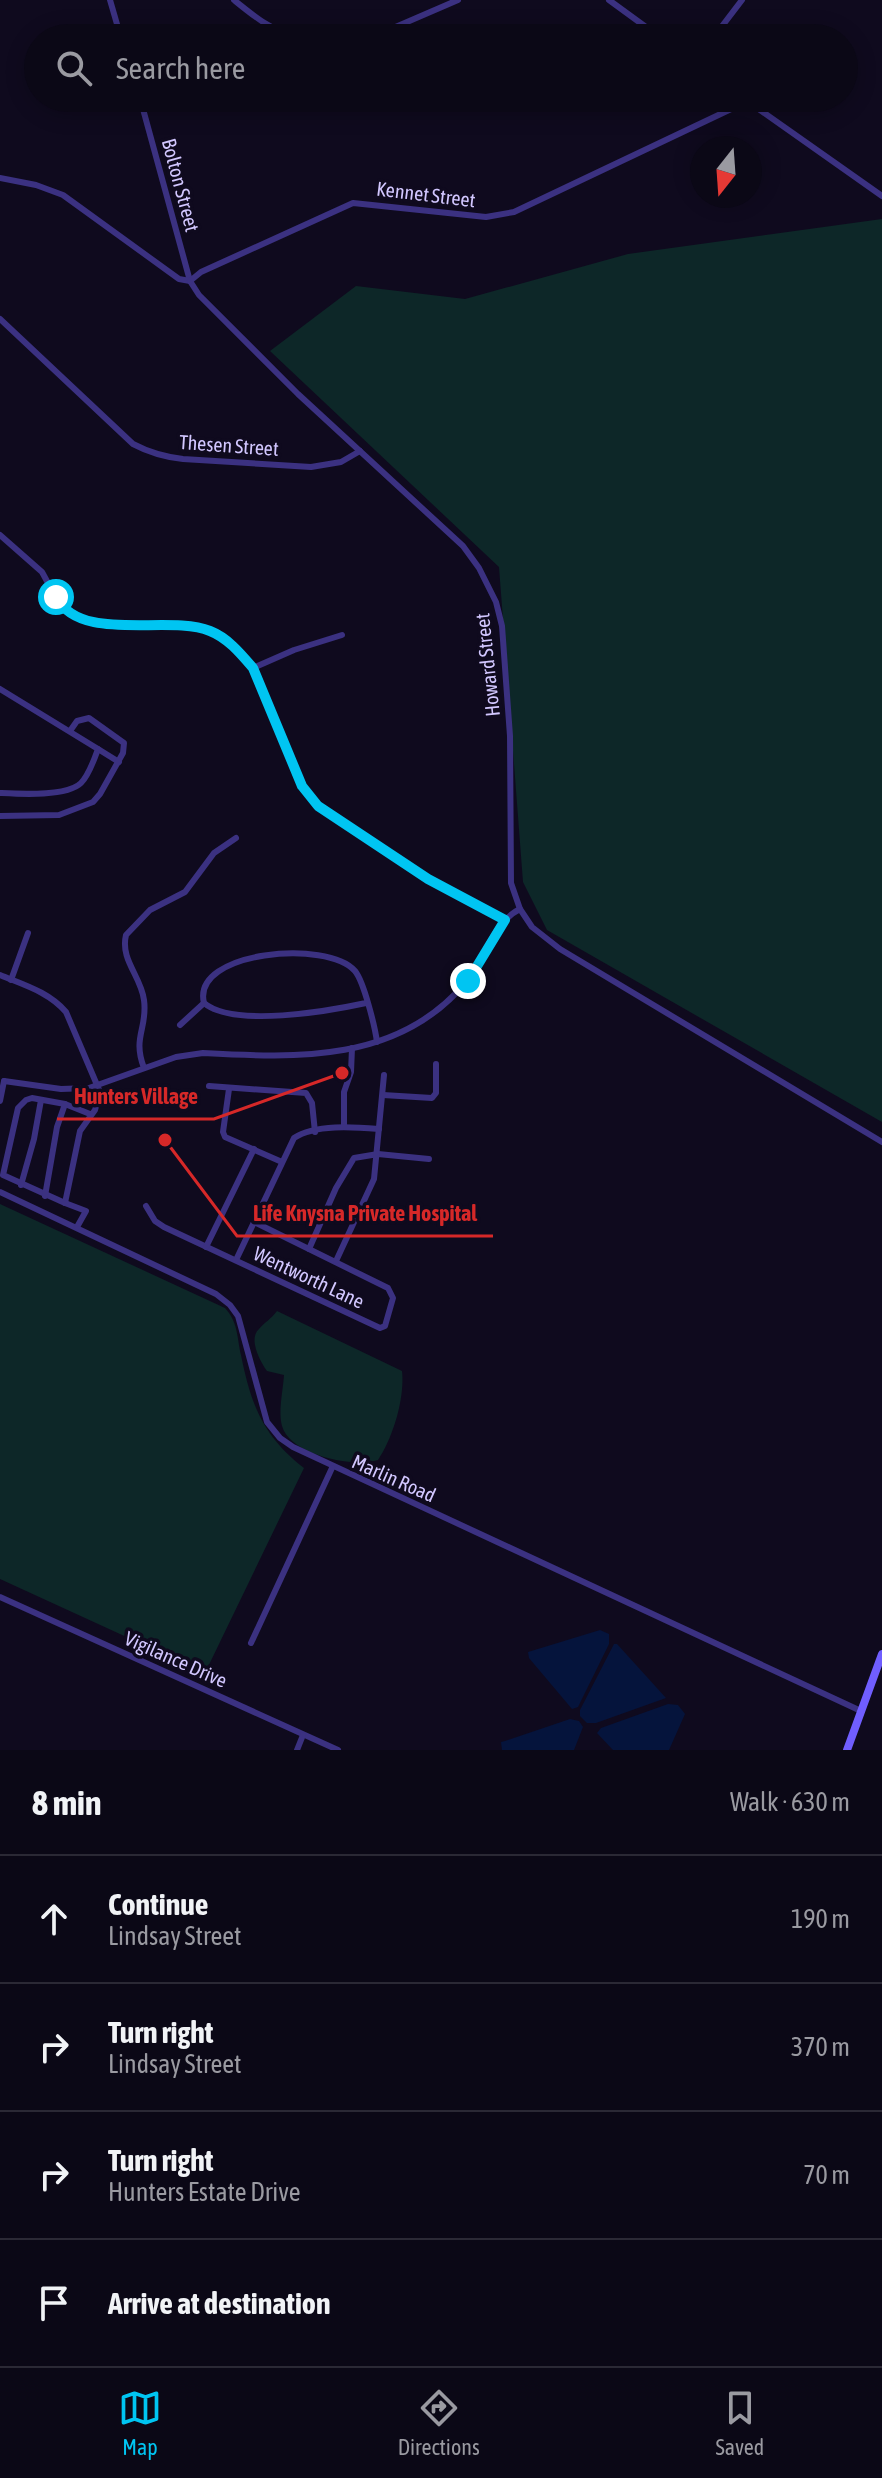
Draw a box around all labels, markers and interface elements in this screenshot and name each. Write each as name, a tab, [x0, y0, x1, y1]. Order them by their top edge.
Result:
search box	[24, 24, 858, 112]
icon: search	[52, 46, 96, 90]
text: Search here	[116, 51, 245, 85]
street label: Bolton Street	[158, 136, 205, 234]
north arrow	[690, 136, 762, 208]
street label: Kennet Street	[375, 177, 477, 211]
street label: Thesen Street	[179, 430, 280, 460]
route start	[38, 579, 74, 615]
street label: Howard Street	[470, 612, 504, 718]
route end	[450, 963, 486, 999]
callout: Hunters Village	[57, 1073, 214, 1119]
text: Hunters Village	[74, 1083, 198, 1109]
callout: Life Knysna Private Hospital	[237, 1190, 493, 1236]
text: Life Knysna Private Hospital	[253, 1200, 478, 1226]
street label: Wentworth Lane	[250, 1241, 368, 1313]
street label: Marlin Road	[349, 1449, 439, 1507]
street label: Vigilance Drive	[121, 1626, 231, 1692]
text: 8 min	[32, 1783, 101, 1822]
text: Walk · 630 m	[730, 1787, 850, 1817]
text: Continue	[108, 1887, 208, 1921]
icon: ahead	[32, 1897, 76, 1941]
text: 190 m	[791, 1904, 850, 1934]
text: Lindsay Street	[108, 1921, 242, 1951]
text: Turn right	[108, 2015, 214, 2049]
icon: right	[32, 2025, 76, 2069]
text: 370 m	[791, 2032, 850, 2062]
text: Lindsay Street	[108, 2049, 242, 2079]
text: Turn right	[108, 2143, 214, 2177]
icon: right	[32, 2153, 76, 2197]
text: 70 m	[803, 2160, 850, 2190]
text: Hunters Estate Drive	[108, 2177, 301, 2207]
icon: arrive	[32, 2281, 76, 2325]
text: Arrive at destination	[108, 2286, 330, 2320]
tab: Map	[118, 2386, 162, 2460]
tab: Directions	[398, 2386, 480, 2460]
tab: Saved	[715, 2386, 764, 2460]

